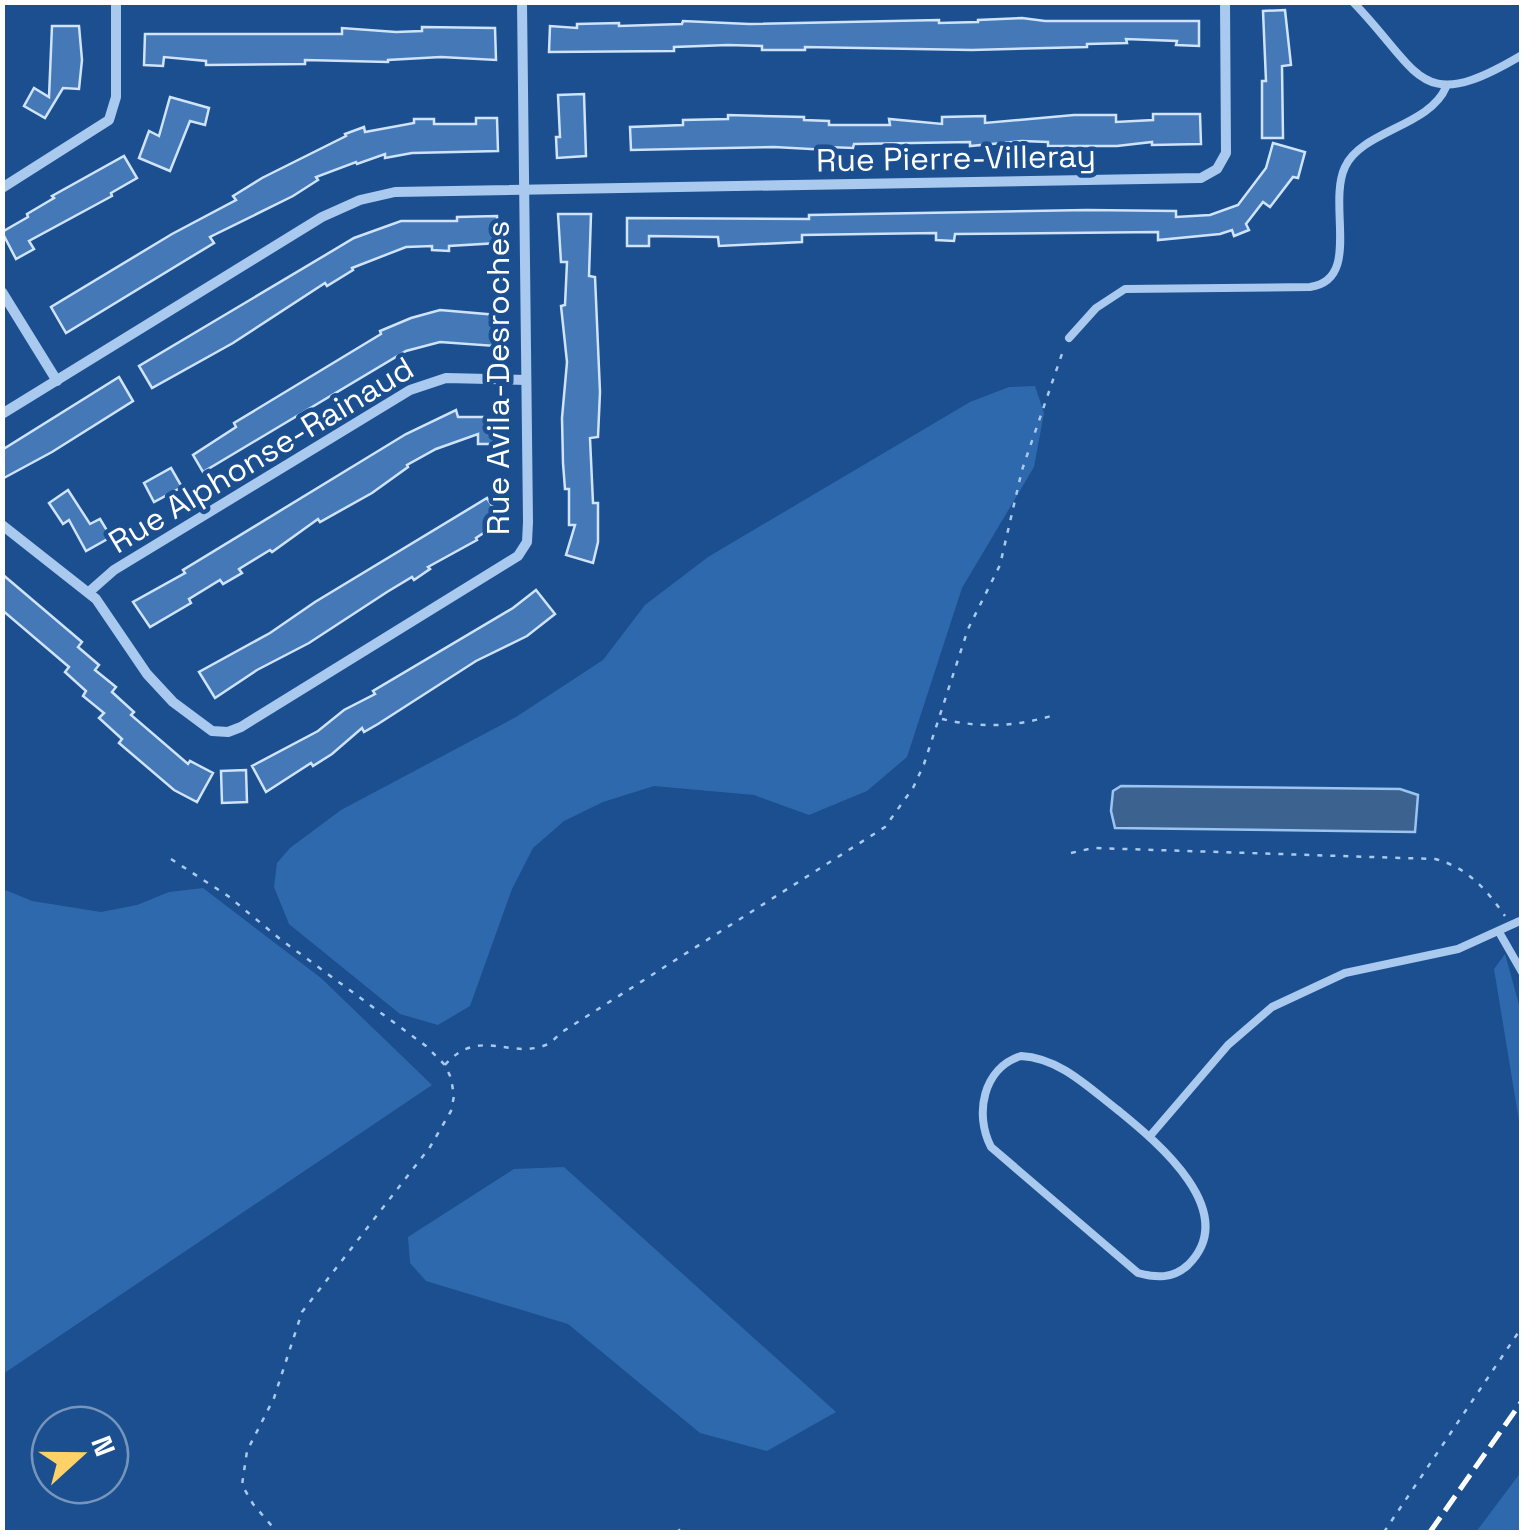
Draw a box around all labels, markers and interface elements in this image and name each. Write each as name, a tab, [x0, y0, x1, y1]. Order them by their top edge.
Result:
street label: Rue Pierre-Villeray	[816, 136, 1096, 180]
street label: Rue Avila-Desroches	[478, 221, 518, 535]
street label: Rue Alphonse-Rainaud	[101, 348, 421, 562]
north arrow	[30, 1405, 130, 1505]
text: N	[83, 1431, 124, 1461]

